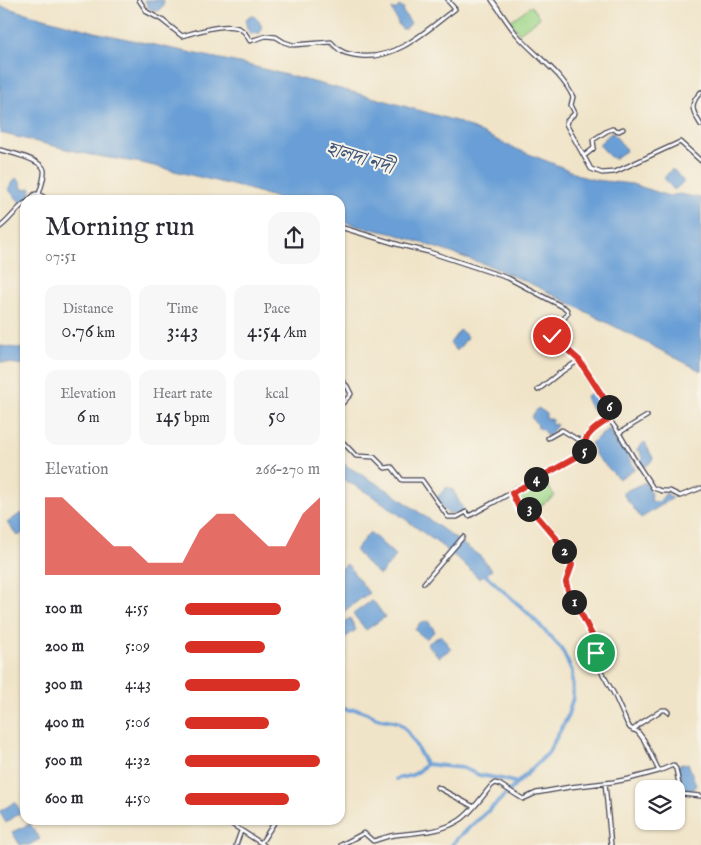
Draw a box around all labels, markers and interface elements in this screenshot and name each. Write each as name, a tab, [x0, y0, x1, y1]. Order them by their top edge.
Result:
water label: হালদা নদী	[323, 135, 398, 181]
text: Morning run	[45, 210, 195, 245]
button: share	[268, 212, 320, 264]
text: 07:51	[45, 247, 76, 267]
text: Distance	[63, 300, 113, 318]
text: Time	[167, 300, 198, 318]
text: Pace	[264, 300, 290, 318]
pin	[531, 315, 573, 357]
text: 0.76	[61, 318, 94, 345]
text: 3:43	[167, 318, 198, 345]
text: 4:54	[247, 318, 281, 345]
icon: check	[538, 322, 566, 350]
text: km	[94, 324, 115, 342]
text: /km	[281, 324, 307, 342]
text: Elevation	[60, 385, 116, 403]
text: Heart rate	[153, 385, 212, 403]
text: kcal	[265, 385, 289, 403]
pin: 6	[596, 394, 622, 420]
text: 6	[607, 398, 612, 416]
text: 6	[77, 403, 86, 430]
text: 145	[155, 403, 181, 430]
text: 50	[268, 403, 286, 430]
text: m	[86, 409, 100, 427]
text: bpm	[181, 409, 210, 427]
pin: 5	[572, 438, 596, 464]
text: 5	[582, 442, 587, 460]
text: Elevation	[45, 460, 108, 480]
text: 266–270 m	[255, 460, 320, 480]
pin: 4	[524, 466, 548, 492]
text: 4	[533, 470, 540, 488]
pin: 3	[516, 496, 542, 522]
text: 3	[527, 500, 532, 518]
pin: 2	[552, 538, 576, 564]
text: 2	[561, 542, 568, 560]
pin: 1	[562, 590, 586, 614]
text: 1	[572, 593, 577, 611]
text: 100 m	[45, 599, 82, 619]
text: 4:55	[125, 599, 149, 619]
pin	[575, 632, 617, 674]
text: 200 m	[45, 637, 84, 657]
text: 5:09	[125, 637, 150, 657]
icon: arrive	[582, 639, 610, 667]
text: 300 m	[45, 675, 83, 695]
text: 4:43	[125, 675, 151, 695]
text: 400 m	[45, 713, 84, 733]
text: 5:06	[125, 713, 150, 733]
text: 500 m	[45, 751, 82, 771]
text: 4:32	[125, 751, 151, 771]
map controls	[635, 780, 685, 830]
button: layers	[635, 780, 685, 830]
text: 600 m	[45, 789, 83, 809]
text: 4:50	[125, 789, 151, 809]

